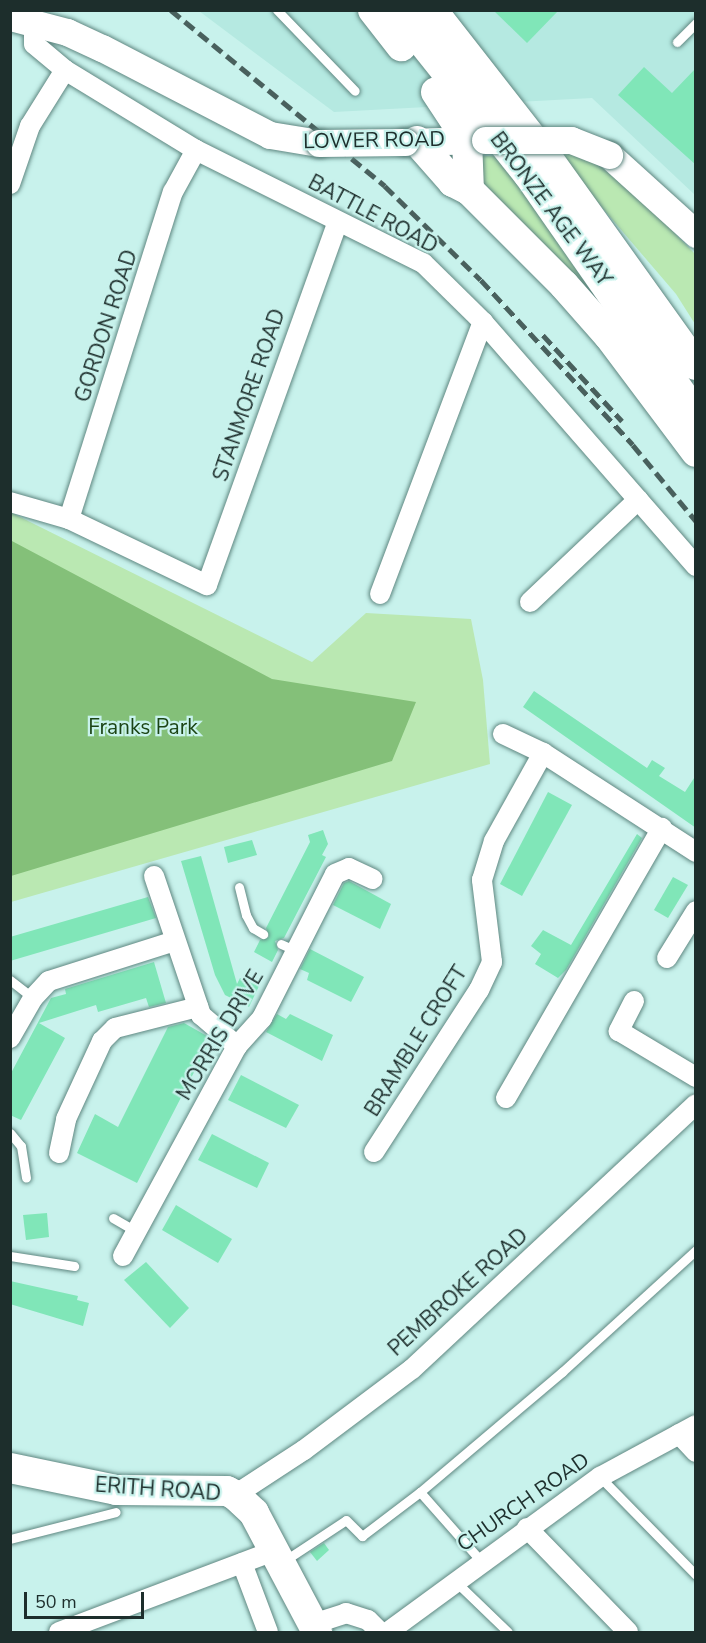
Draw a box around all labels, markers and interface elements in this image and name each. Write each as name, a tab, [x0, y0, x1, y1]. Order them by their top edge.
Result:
street label: LOWER ROAD	[303, 126, 445, 154]
street label: BRONZE AGE WAY	[485, 127, 617, 291]
street label: BATTLE ROAD	[304, 169, 442, 259]
street label: GORDON ROAD	[69, 247, 143, 405]
street label: STANMORE ROAD	[208, 305, 290, 485]
park label: Franks Park	[88, 714, 198, 740]
street label: BRAMBLE CROFT	[360, 961, 472, 1121]
street label: MORRIS DRIVE	[171, 965, 269, 1105]
street label: PEMBROKE ROAD	[383, 1223, 533, 1361]
street label: CHURCH ROAD	[452, 1447, 594, 1557]
street label: ERITH ROAD	[94, 1472, 222, 1506]
scale bar	[27, 1580, 147, 1618]
text: 50 m	[35, 1590, 77, 1614]

